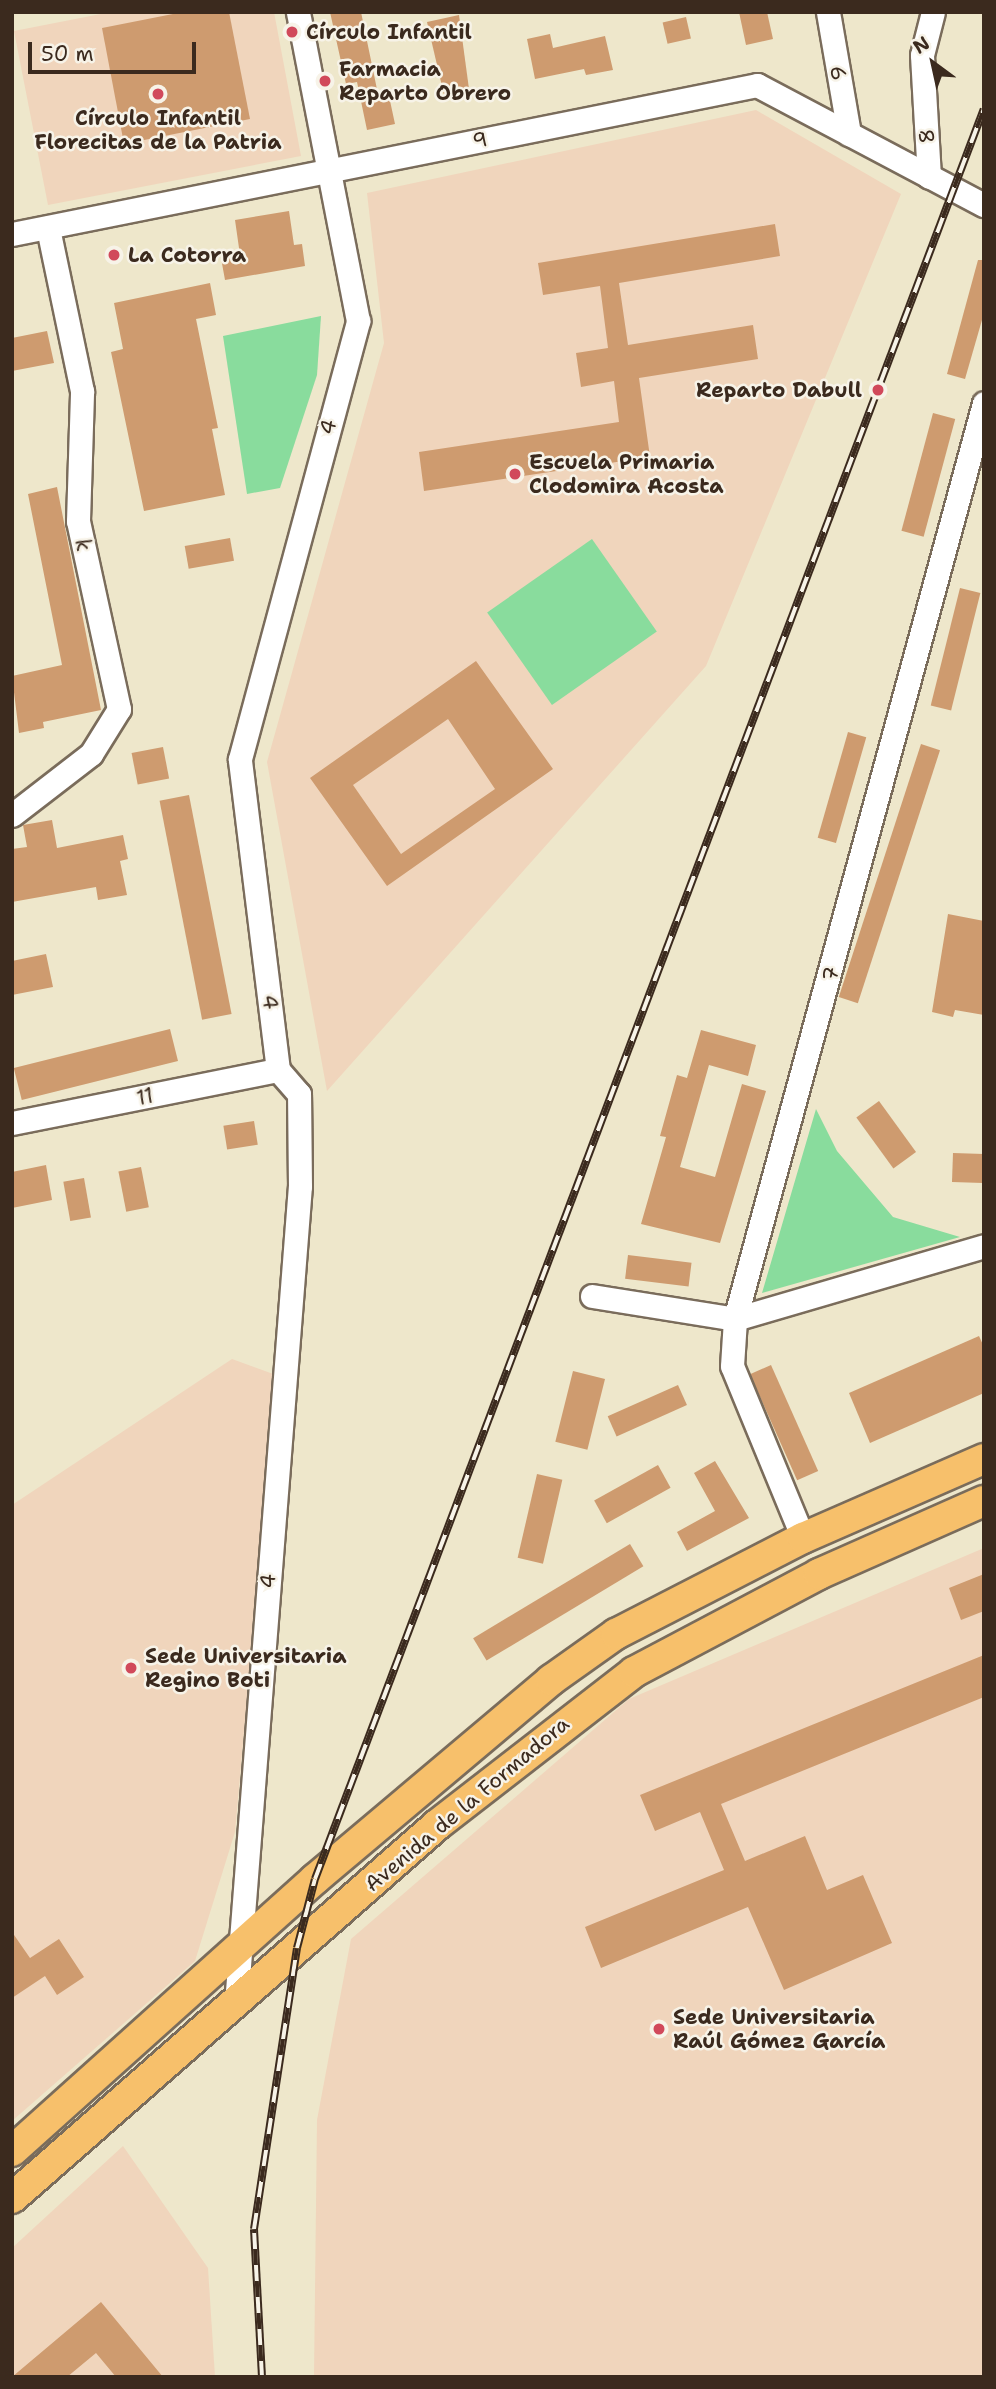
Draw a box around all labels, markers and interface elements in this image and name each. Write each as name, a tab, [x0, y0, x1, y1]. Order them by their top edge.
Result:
place label: Círculo Infantil	[306, 19, 472, 45]
marker: Círculo Infantil	[284, 24, 300, 40]
scale bar	[32, 28, 200, 72]
north arrow	[898, 28, 968, 98]
text: N	[908, 30, 934, 60]
text: 50 m	[41, 40, 94, 68]
place label: Farmacia Reparto Obrero	[339, 56, 511, 106]
street label: 6	[824, 64, 852, 82]
marker: Farmacia Reparto Obrero	[317, 73, 333, 89]
marker: Círculo Infantil Florecitas de la Patria	[150, 86, 166, 102]
place label: Círculo Infantil Florecitas de la Patria	[34, 105, 282, 155]
street label: 9	[470, 126, 490, 154]
street label: 8	[914, 128, 940, 144]
place label: La Cotorra	[128, 242, 246, 268]
marker: La Cotorra	[106, 247, 122, 263]
place label: Reparto Dabull	[696, 377, 862, 403]
marker: Reparto Dabull	[868, 380, 888, 400]
street label: 4	[314, 416, 342, 438]
place label: Escuela Primaria Clodomira Acosta	[529, 449, 724, 499]
marker: Escuela Primaria Clodomira Acosta	[507, 466, 523, 482]
street label: k	[69, 536, 97, 554]
street label: 7	[817, 964, 845, 984]
street label: 4	[257, 993, 283, 1011]
street label: 11	[134, 1083, 156, 1111]
street label: 4	[255, 1573, 281, 1589]
place label: Sede Universitaria Regino Boti	[145, 1643, 347, 1693]
marker: Sede Universitaria Regino Boti	[123, 1660, 139, 1676]
street label: Avenida de la Formadora	[360, 1711, 574, 1897]
place label: Sede Universitaria Raúl Gómez García	[673, 2004, 885, 2054]
marker: Sede Universitaria Raúl Gómez García	[651, 2021, 667, 2037]

